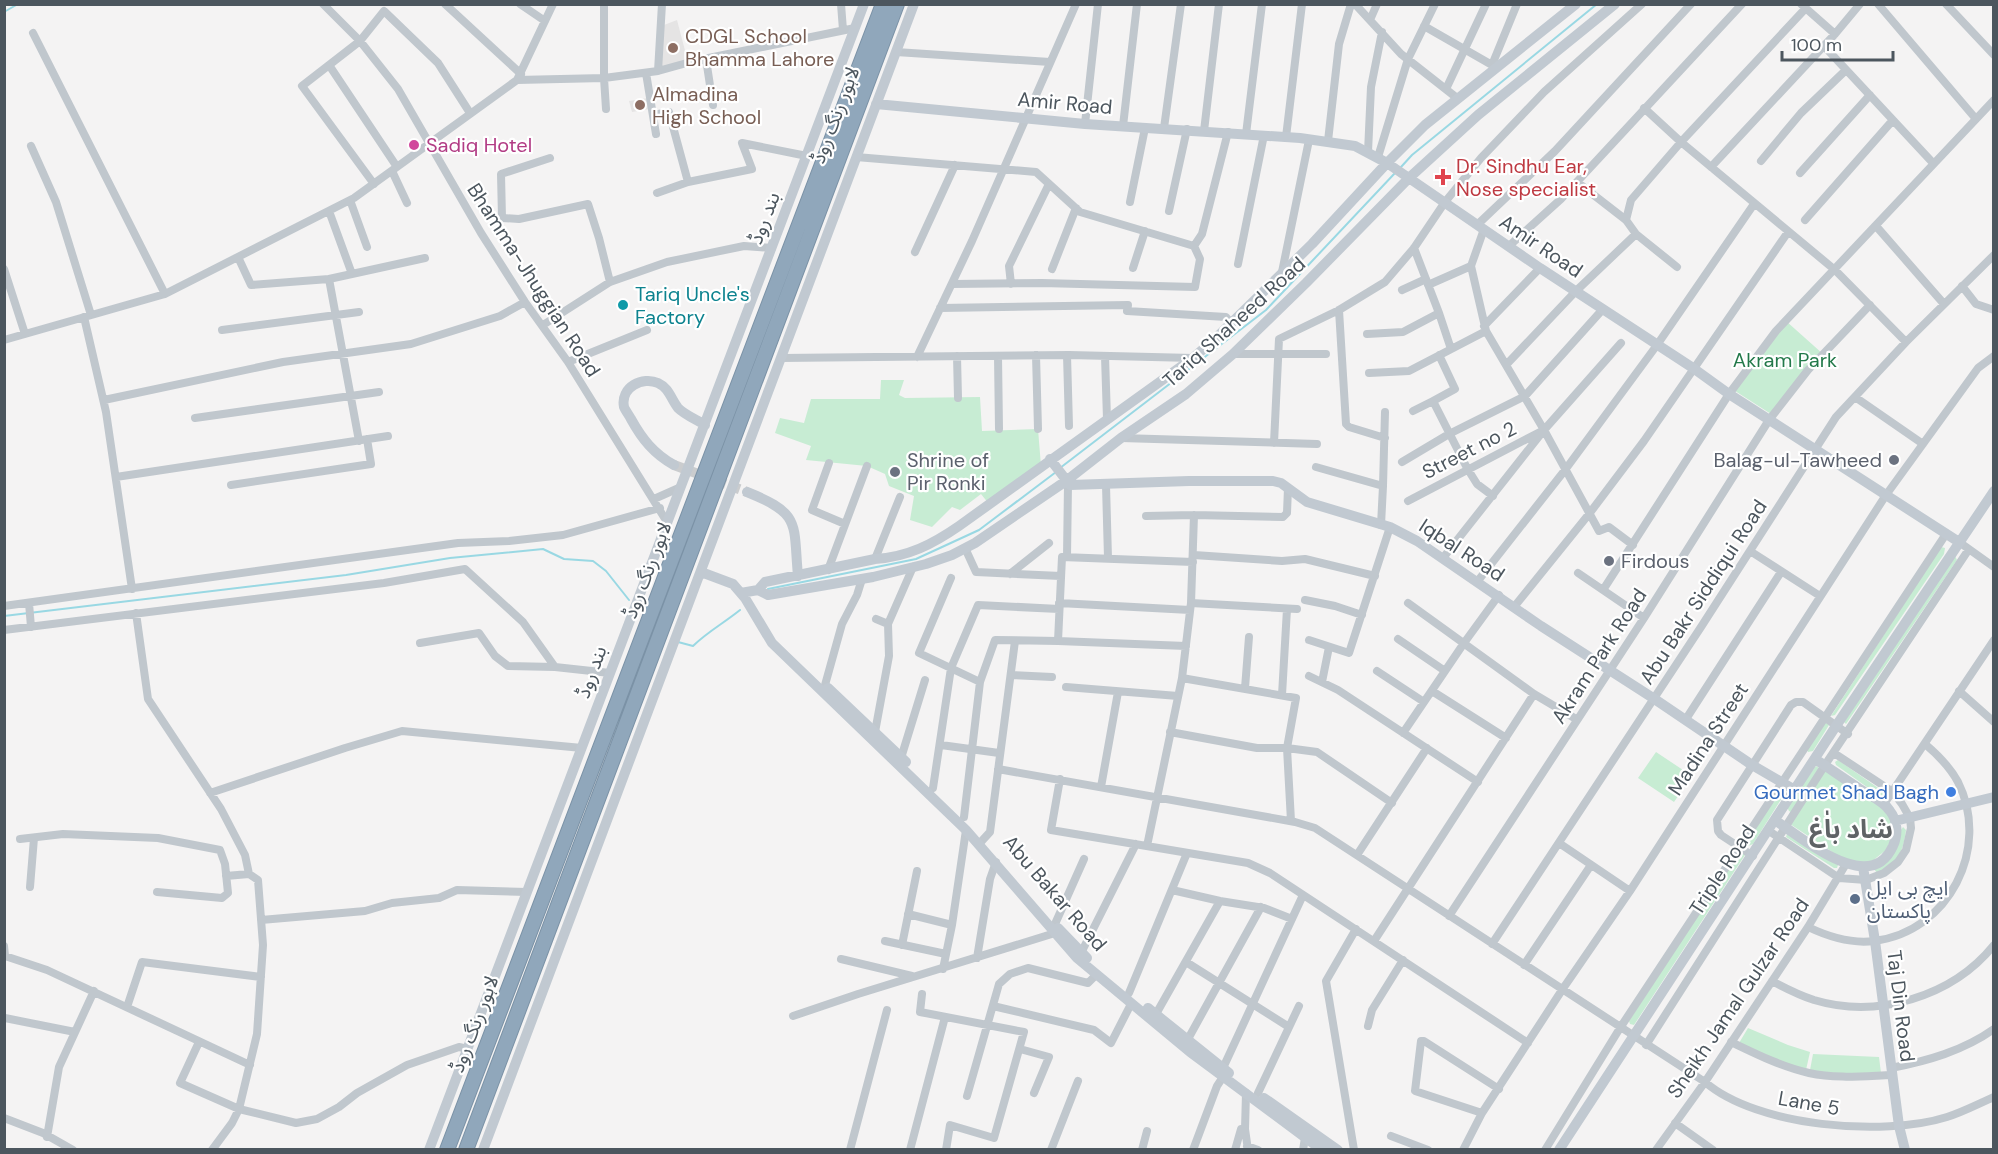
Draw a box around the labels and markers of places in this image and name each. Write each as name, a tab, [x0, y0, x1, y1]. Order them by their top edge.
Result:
place label: CDGL School Bhamma Lahore	[685, 23, 834, 72]
marker: CDGL School Bhamma Lahore	[666, 41, 680, 55]
place label: Almadina High School	[652, 81, 761, 130]
marker: Almadina High School	[633, 98, 647, 112]
place label: Sadiq Hotel	[426, 132, 532, 158]
marker: Sadiq Hotel	[407, 138, 421, 152]
place label: Dr. Sindhu Ear, Nose specialist	[1456, 153, 1596, 202]
marker: Dr. Sindhu Ear, Nose specialist	[1434, 168, 1452, 186]
place label: Tariq Uncle's Factory	[635, 281, 750, 330]
marker: Tariq Uncle's Factory	[616, 298, 630, 312]
place label: Shrine of Pir Ronki	[907, 447, 989, 496]
place label: Balag-ul-Tawheed	[1714, 447, 1882, 473]
marker: Balag-ul-Tawheed	[1887, 453, 1901, 467]
marker: Shrine of Pir Ronki	[888, 465, 902, 479]
place label: Firdous	[1621, 548, 1689, 574]
marker: Firdous	[1602, 554, 1616, 568]
place label: Gourmet Shad Bagh	[1754, 779, 1939, 805]
marker: Gourmet Shad Bagh	[1944, 785, 1958, 799]
place label: ایچ بی ایل پاکستان	[1867, 875, 1948, 924]
marker: ایچ بی ایل پاکستان	[1848, 892, 1862, 906]

